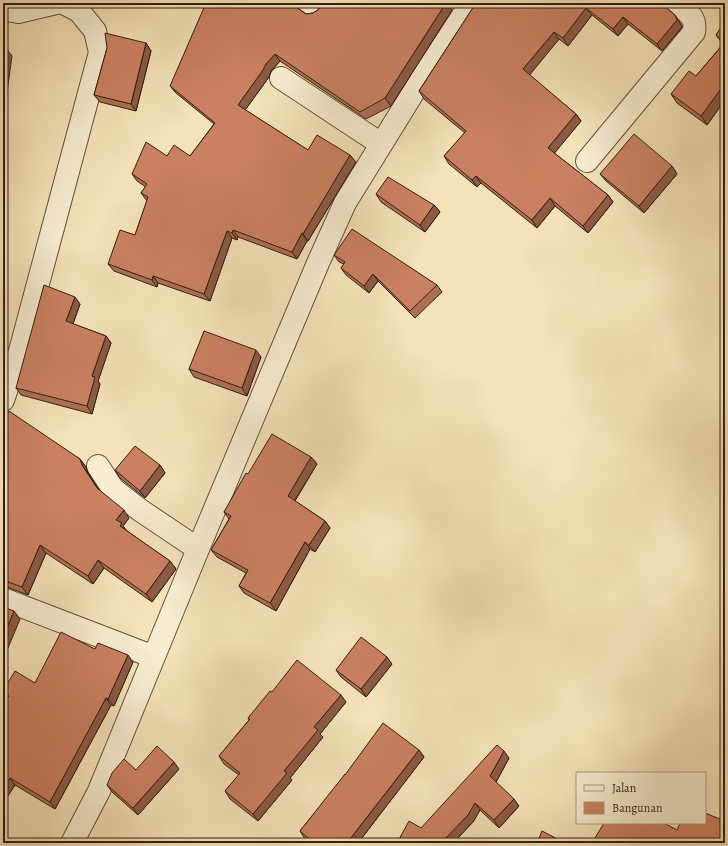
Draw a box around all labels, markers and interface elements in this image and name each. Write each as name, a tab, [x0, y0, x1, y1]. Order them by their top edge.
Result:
legend	[576, 772, 706, 824]
text: Jalan	[612, 780, 637, 796]
text: Bangunan	[612, 800, 663, 816]

